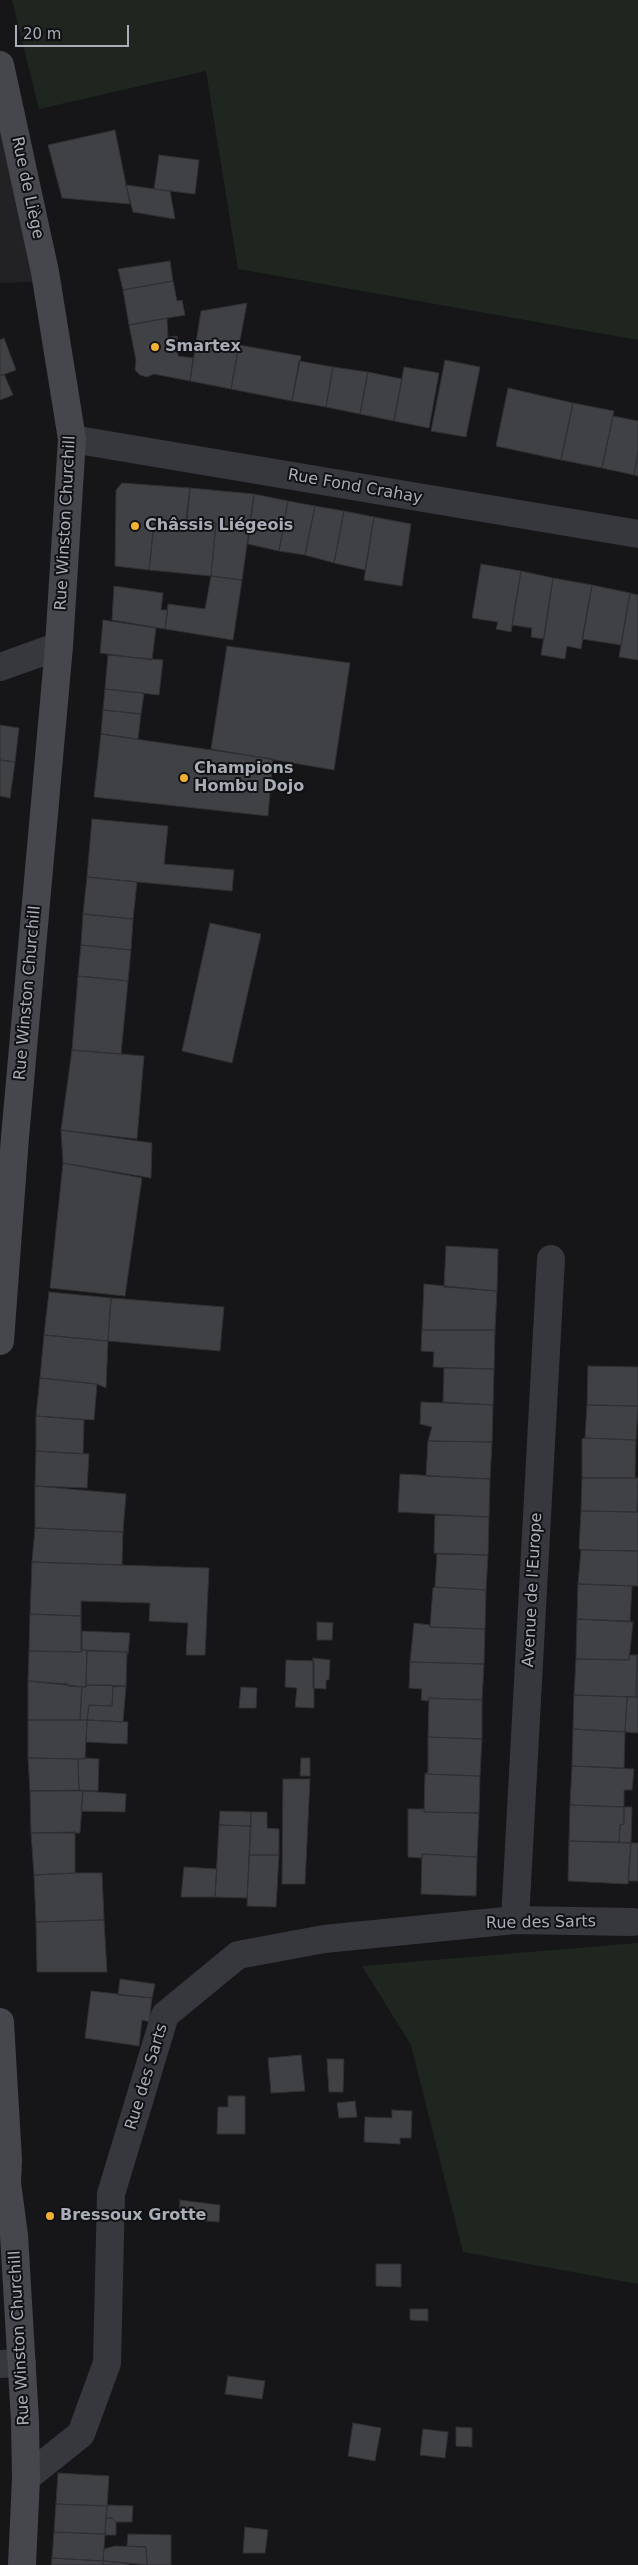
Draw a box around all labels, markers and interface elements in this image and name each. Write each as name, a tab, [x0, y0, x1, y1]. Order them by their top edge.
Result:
scale bar	[18, 15, 131, 47]
text: 20 m	[23, 25, 61, 43]
street label: Rue de Liège	[7, 135, 47, 241]
place label: Smartex	[165, 337, 241, 357]
marker: Smartex	[149, 341, 161, 353]
street label: Rue Winston Churchill	[52, 435, 80, 611]
street label: Rue Fond Crahay	[286, 466, 424, 508]
place label: Châssis Liégeois	[145, 516, 293, 536]
marker: Châssis Liégeois	[129, 520, 141, 532]
place label: Champions Hombu Dojo	[194, 759, 304, 797]
marker: Champions Hombu Dojo	[178, 772, 190, 784]
street label: Rue Winston Churchill	[11, 905, 45, 1081]
street label: Avenue de l'Europe	[519, 1512, 547, 1668]
street label: Rue des Sarts	[486, 1912, 596, 1934]
street label: Rue des Sarts	[122, 2022, 172, 2132]
place label: Bressoux Grotte	[60, 2206, 206, 2226]
marker: Bressoux Grotte	[44, 2210, 56, 2222]
street label: Rue Winston Churchill	[6, 2250, 34, 2426]

